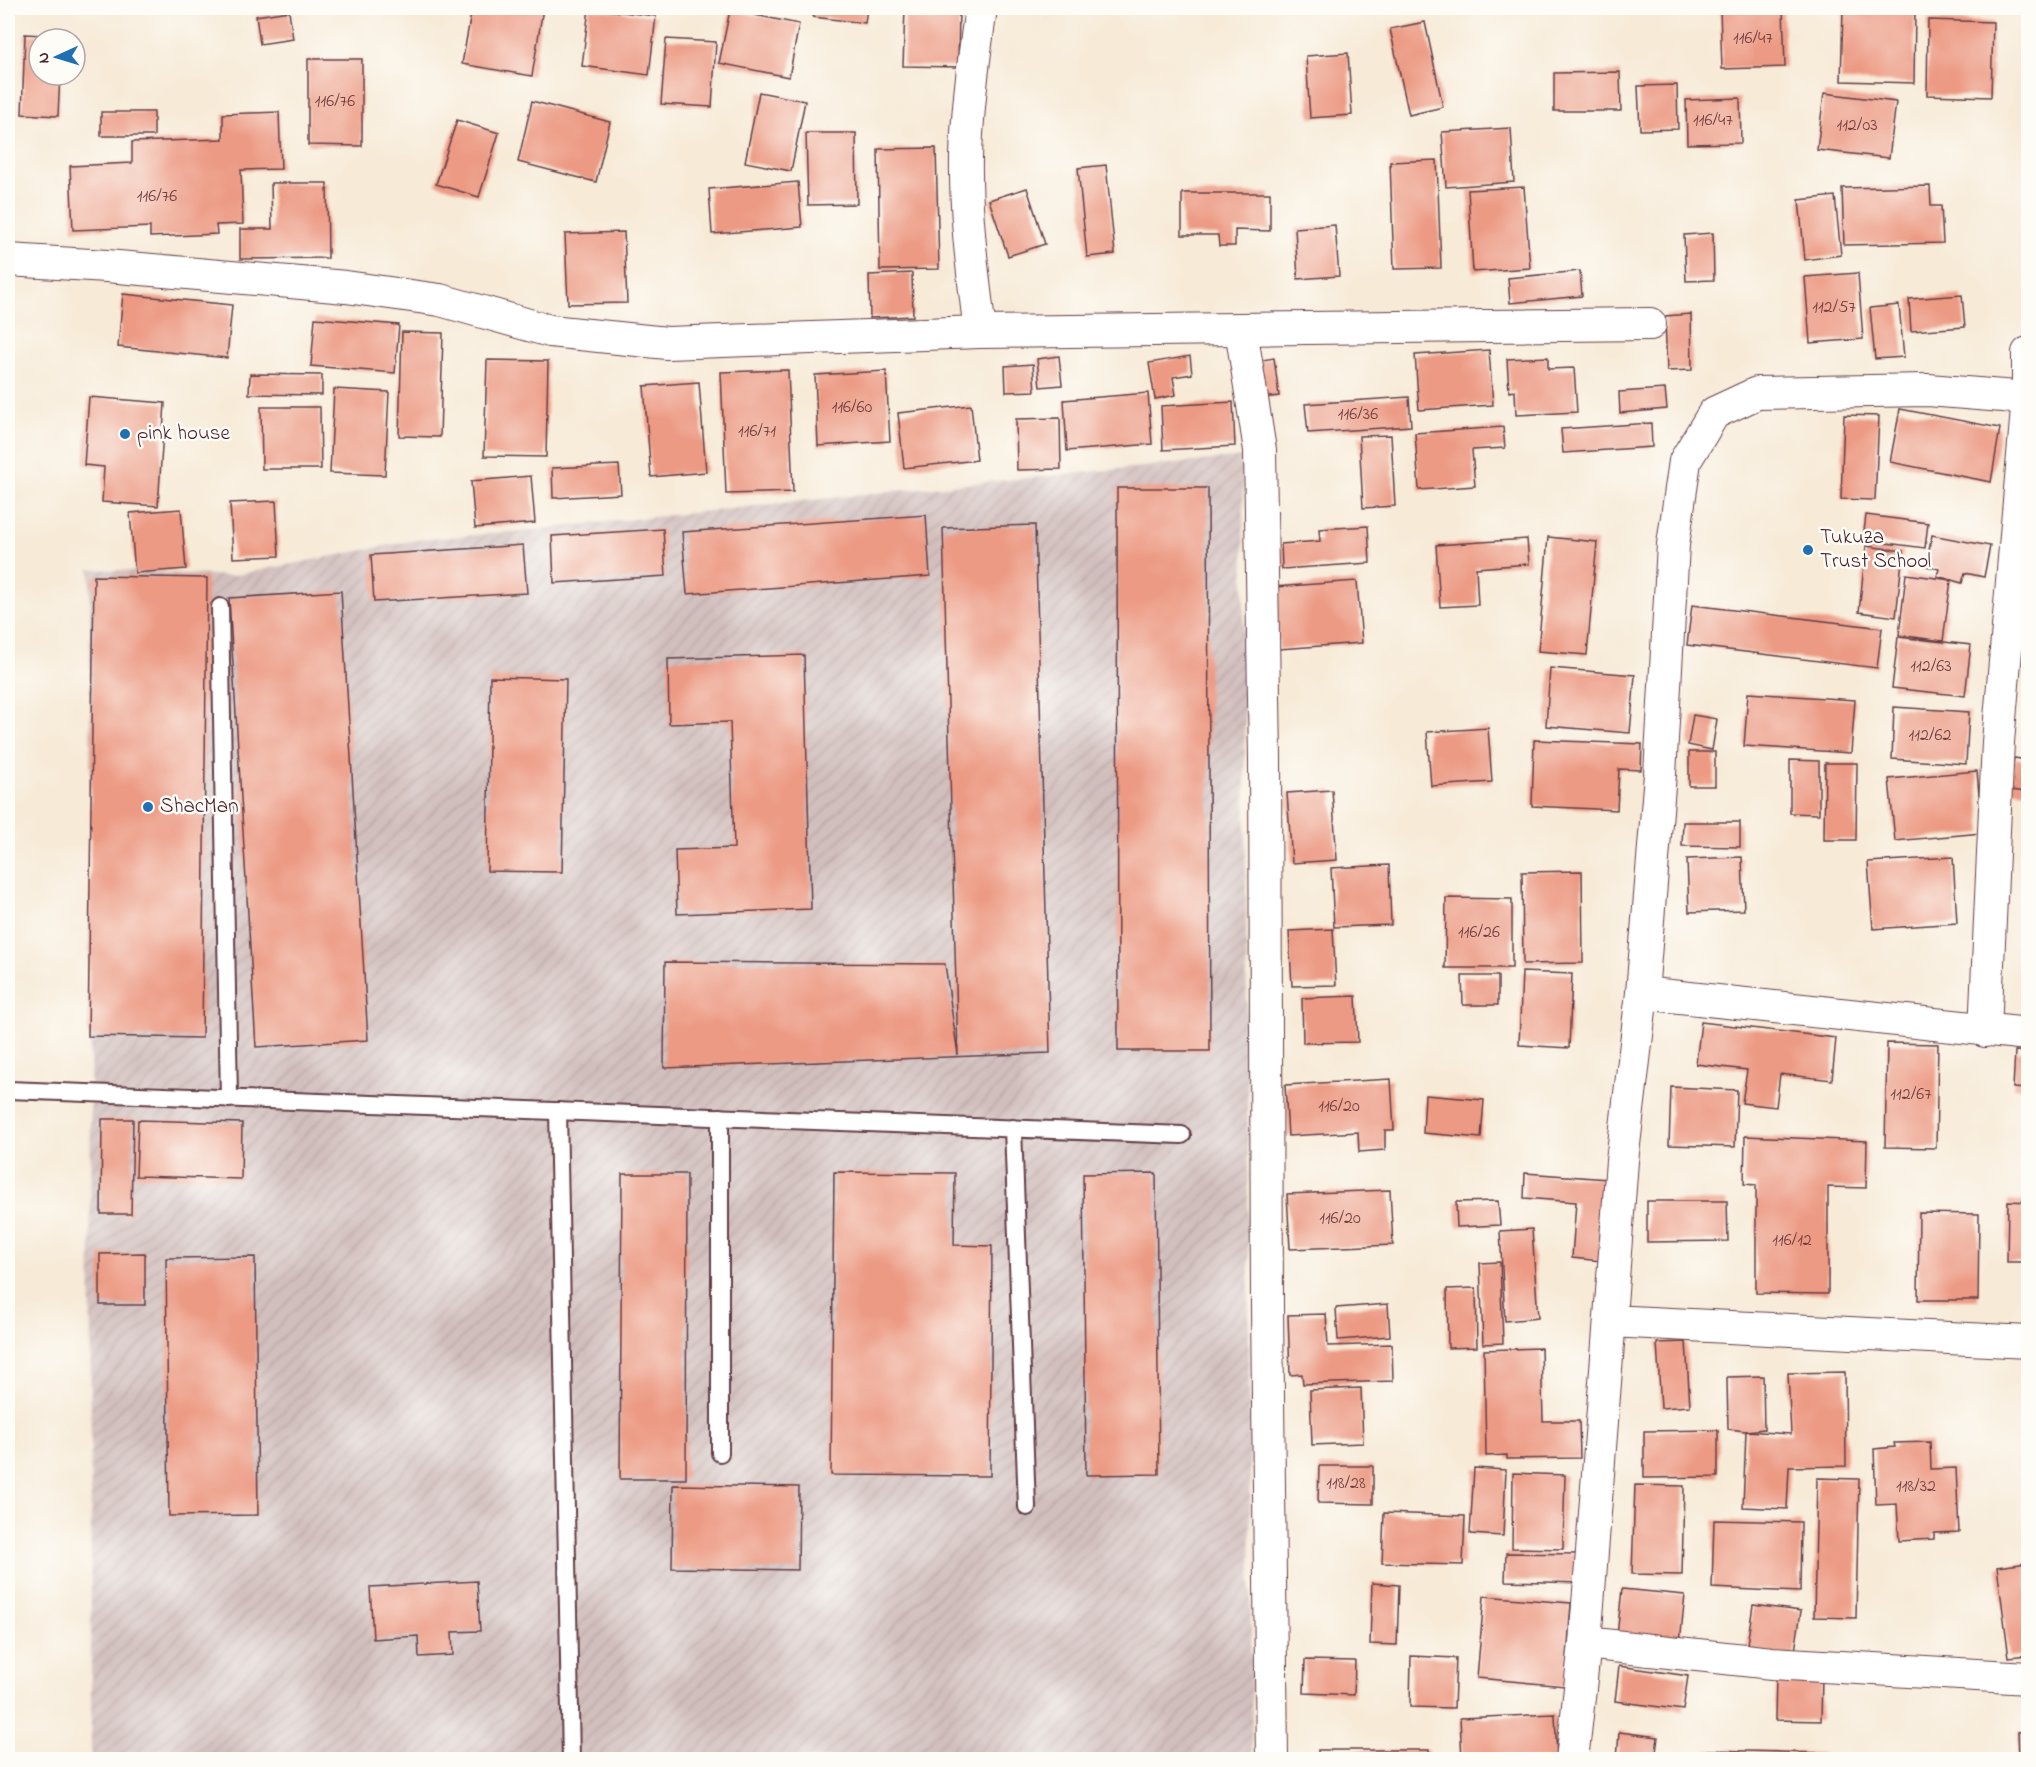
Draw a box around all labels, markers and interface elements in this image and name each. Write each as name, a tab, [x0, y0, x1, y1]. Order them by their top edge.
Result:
house number: 116/47	[1733, 26, 1773, 52]
north arrow	[27, 27, 87, 87]
text: N	[32, 51, 56, 64]
house number: 116/76	[315, 89, 355, 115]
house number: 116/47	[1693, 108, 1733, 134]
house number: 112/03	[1836, 113, 1878, 139]
house number: 116/76	[137, 184, 177, 210]
house number: 112/57	[1812, 295, 1856, 321]
house number: 116/60	[832, 395, 873, 421]
house number: 116/36	[1338, 402, 1378, 428]
place label: pink house	[137, 419, 231, 449]
house number: 116/71	[738, 419, 776, 445]
marker: pink house	[118, 427, 132, 441]
place label: Tukuza Trust School	[1820, 523, 1931, 577]
marker: Tukuza Trust School	[1801, 543, 1815, 557]
house number: 112/63	[1910, 654, 1952, 680]
house number: 112/62	[1909, 723, 1951, 749]
place label: ShacMan	[160, 792, 239, 822]
marker: ShacMan	[141, 800, 155, 814]
house number: 116/26	[1458, 920, 1500, 946]
house number: 112/67	[1890, 1082, 1932, 1108]
house number: 116/20	[1318, 1094, 1360, 1120]
house number: 116/20	[1319, 1206, 1361, 1232]
house number: 116/12	[1772, 1228, 1812, 1254]
house number: 118/28	[1326, 1471, 1366, 1497]
house number: 118/32	[1896, 1474, 1936, 1500]

